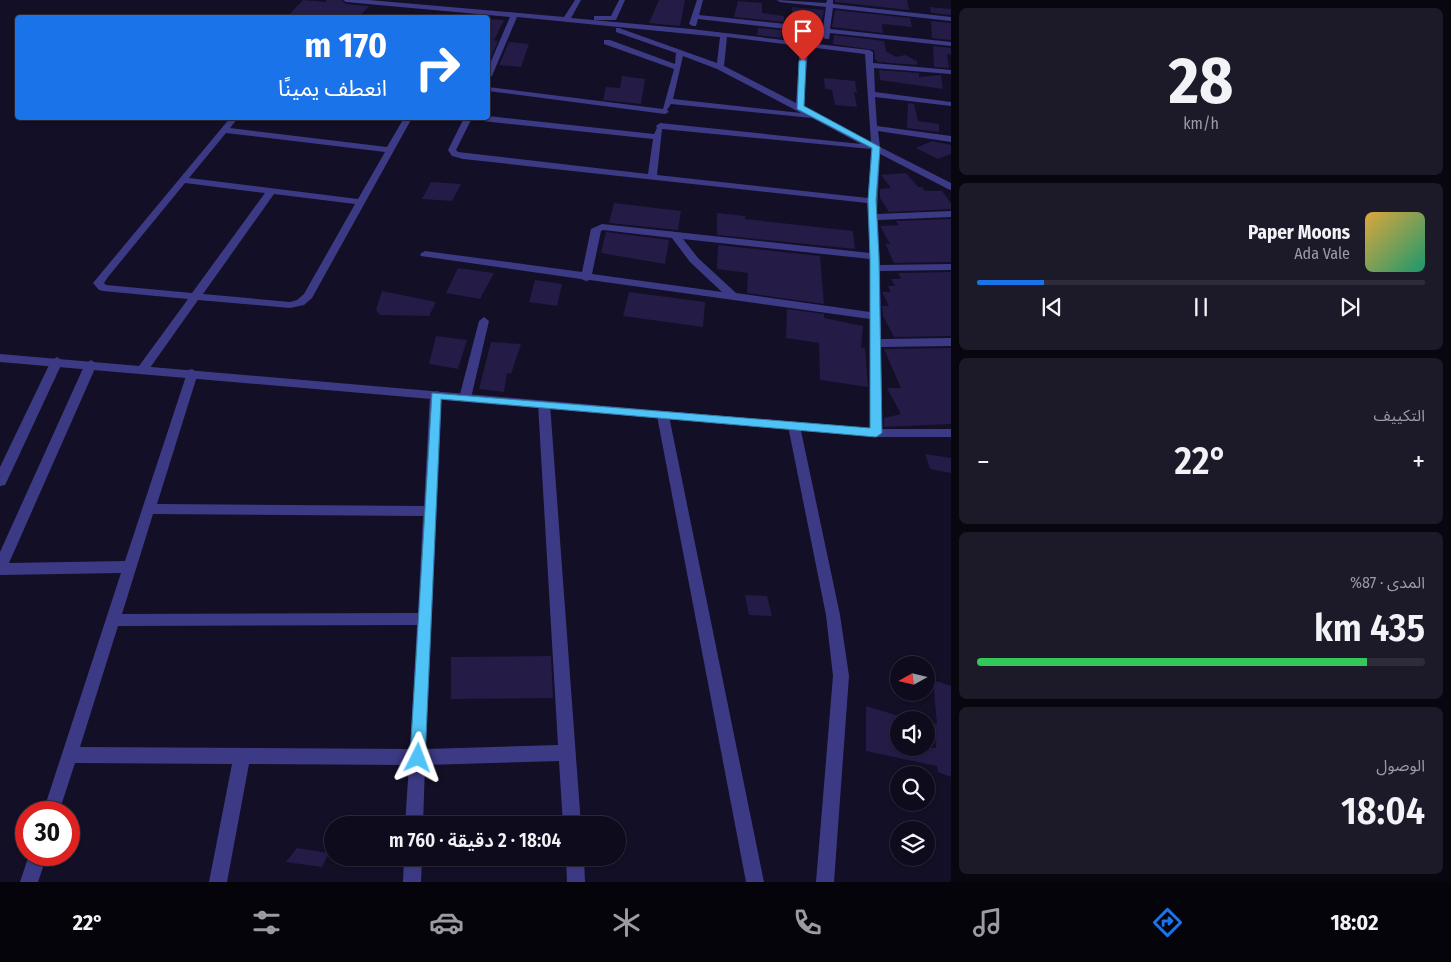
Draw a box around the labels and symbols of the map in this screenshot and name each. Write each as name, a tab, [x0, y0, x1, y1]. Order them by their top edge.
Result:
pin	[782, 10, 824, 61]
north arrow	[890, 656, 935, 701]
position arrow	[391, 731, 443, 783]
speed limit sign: 30	[15, 801, 80, 866]

